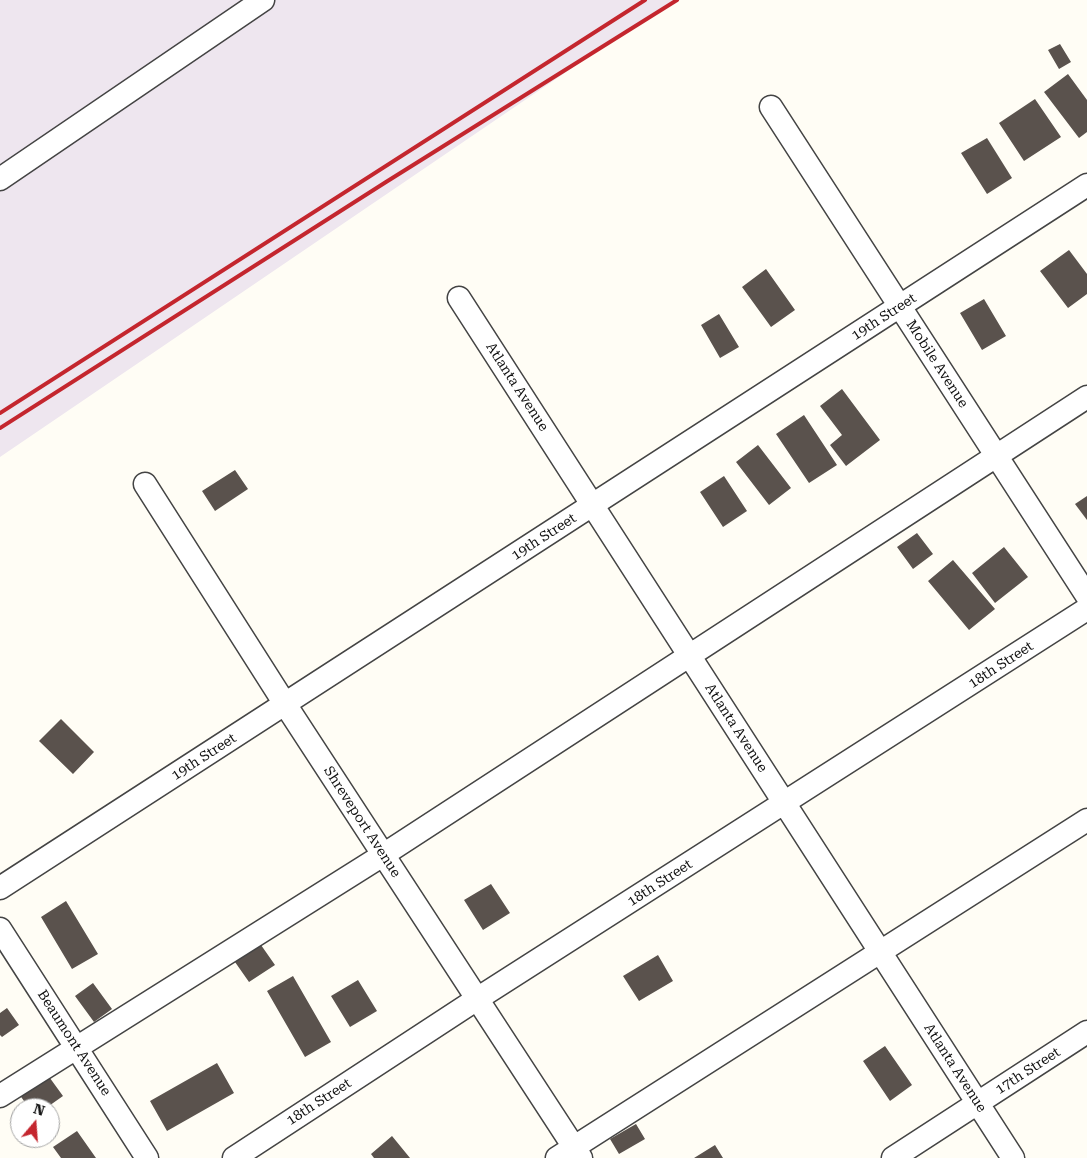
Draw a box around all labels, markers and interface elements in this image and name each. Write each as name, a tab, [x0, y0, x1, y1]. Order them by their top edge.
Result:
street label: 19th Street	[849, 290, 919, 344]
street label: Mobile Avenue	[902, 317, 972, 411]
street label: Atlanta Avenue	[482, 340, 552, 434]
street label: 19th Street	[509, 510, 579, 564]
street label: 18th Street	[966, 638, 1036, 692]
street label: Atlanta Avenue	[701, 681, 771, 775]
street label: 19th Street	[169, 730, 239, 784]
street label: Shreveport Avenue	[320, 763, 404, 881]
street label: 18th Street	[625, 856, 695, 910]
street label: Beaumont Avenue	[34, 987, 114, 1099]
street label: Atlanta Avenue	[920, 1021, 990, 1115]
street label: 17th Street	[993, 1044, 1063, 1098]
street label: 18th Street	[284, 1075, 354, 1129]
north arrow	[10, 1098, 60, 1148]
text: N	[32, 1100, 47, 1119]

